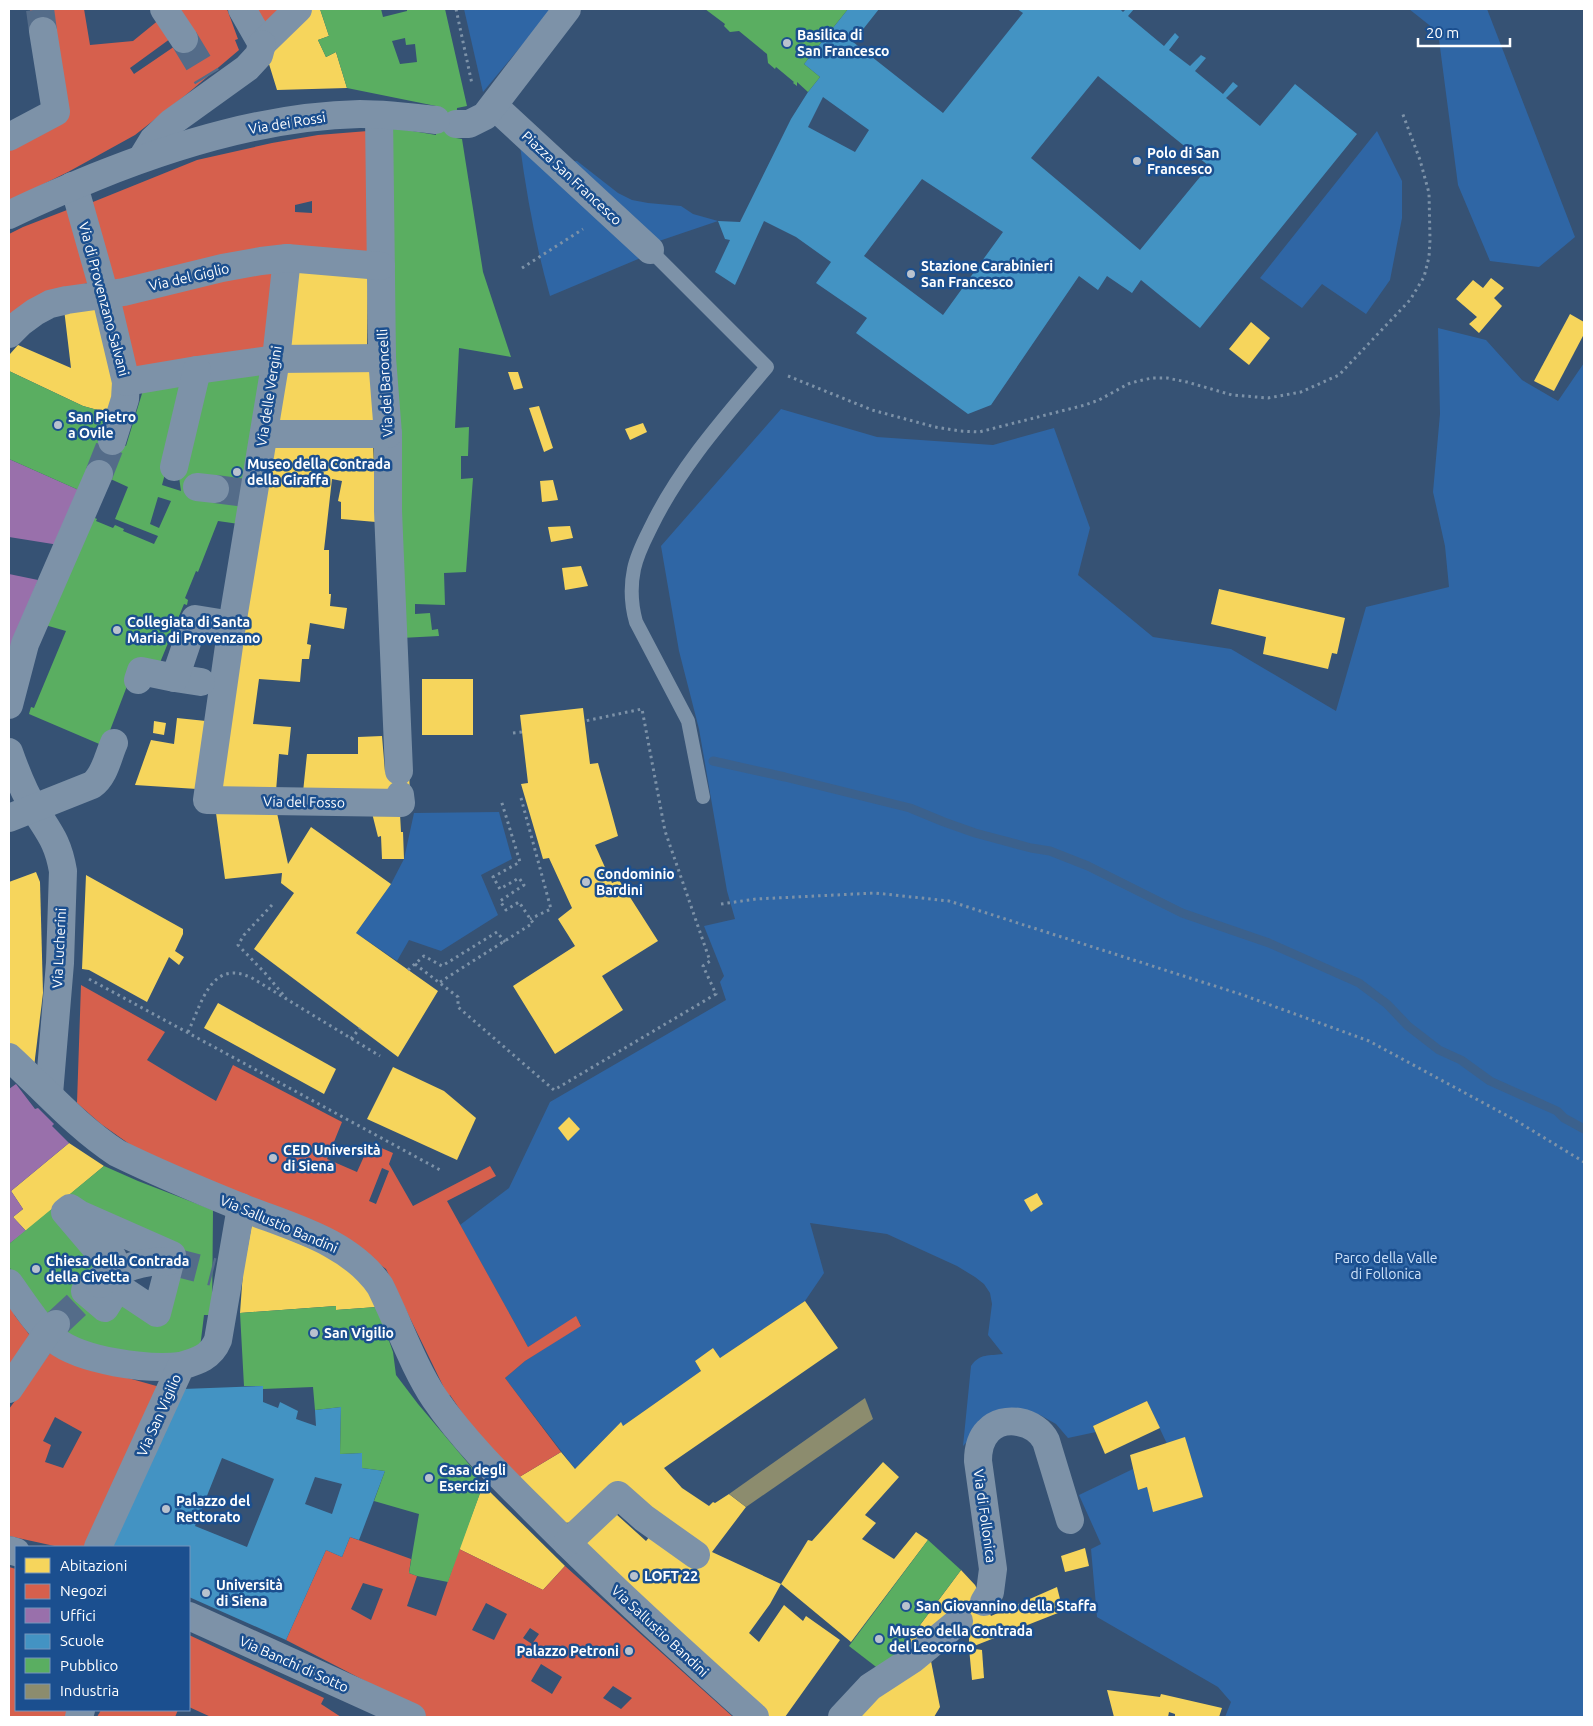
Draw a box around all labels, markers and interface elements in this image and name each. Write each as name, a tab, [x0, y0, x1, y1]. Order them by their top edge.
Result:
scale bar	[1418, 15, 1510, 47]
text: 20 m	[1426, 24, 1459, 41]
place label: Basilica di San Francesco	[797, 27, 890, 59]
marker: Basilica di San Francesco	[781, 37, 793, 49]
street label: Via dei Rossi	[247, 109, 327, 137]
street label: Piazza San Francesco	[519, 128, 625, 228]
place label: Polo di San Francesco	[1147, 145, 1220, 177]
marker: Polo di San Francesco	[1131, 155, 1143, 167]
street label: Via di Provenzano Salvani	[76, 220, 132, 378]
place label: Stazione Carabinieri San Francesco	[921, 258, 1053, 290]
street label: Via del Giglio	[147, 260, 231, 294]
marker: Stazione Carabinieri San Francesco	[905, 268, 917, 280]
street label: Via dei Baroncelli	[374, 329, 396, 437]
street label: Via delle Vergini	[253, 345, 285, 447]
place label: San Pietro a Ovile	[68, 409, 136, 441]
marker: San Pietro a Ovile	[52, 419, 64, 431]
place label: Museo della Contrada della Giraffa	[247, 456, 391, 488]
marker: Museo della Contrada della Giraffa	[231, 466, 243, 478]
place label: Collegiata di Santa Maria di Provenzano	[127, 614, 261, 646]
marker: Collegiata di Santa Maria di Provenzano	[111, 624, 123, 636]
street label: Via del Fosso	[263, 793, 345, 811]
place label: Condominio Bardini	[596, 866, 675, 898]
marker: Condominio Bardini	[580, 876, 592, 888]
street label: Via Lucherini	[49, 907, 69, 989]
place label: CED Università di Siena	[283, 1142, 381, 1174]
marker: CED Università di Siena	[267, 1152, 279, 1164]
street label: Via Sallustio Bandini	[218, 1192, 340, 1256]
park label: Parco della Valle di Follonica	[1334, 1250, 1438, 1282]
place label: Chiesa della Contrada della Civetta	[46, 1253, 189, 1285]
marker: Chiesa della Contrada della Civetta	[30, 1263, 42, 1275]
place label: San Vigilio	[324, 1325, 394, 1341]
marker: San Vigilio	[308, 1327, 320, 1339]
street label: Via San Vigilio	[134, 1371, 184, 1459]
place label: Casa degli Esercizi	[439, 1462, 506, 1494]
street label: Via di Follonica	[971, 1468, 999, 1564]
marker: Casa degli Esercizi	[423, 1472, 435, 1484]
place label: Palazzo del Rettorato	[176, 1493, 250, 1525]
marker: Palazzo del Rettorato	[160, 1503, 172, 1515]
legend	[15, 1546, 190, 1711]
text: Abitazioni	[60, 1557, 127, 1574]
place label: LOFT 22	[644, 1568, 698, 1584]
marker: LOFT 22	[628, 1570, 640, 1582]
place label: Università di Siena	[216, 1577, 283, 1609]
text: Negozi	[60, 1582, 107, 1599]
street label: Via Sallustio Bandini	[608, 1582, 712, 1680]
marker: Università di Siena	[200, 1587, 212, 1599]
place label: San Giovannino della Staffa	[916, 1598, 1097, 1614]
marker: San Giovannino della Staffa	[900, 1600, 912, 1612]
text: Uffici	[60, 1607, 96, 1624]
place label: Museo della Contrada del Leocorno	[889, 1623, 1033, 1655]
text: Scuole	[60, 1632, 104, 1649]
street label: Via Banchi di Sotto	[237, 1633, 351, 1695]
marker: Museo della Contrada del Leocorno	[873, 1633, 885, 1645]
place label: Palazzo Petroni	[517, 1643, 619, 1659]
marker: Palazzo Petroni	[623, 1645, 635, 1657]
text: Pubblico	[60, 1657, 118, 1674]
text: Industria	[60, 1682, 119, 1699]

